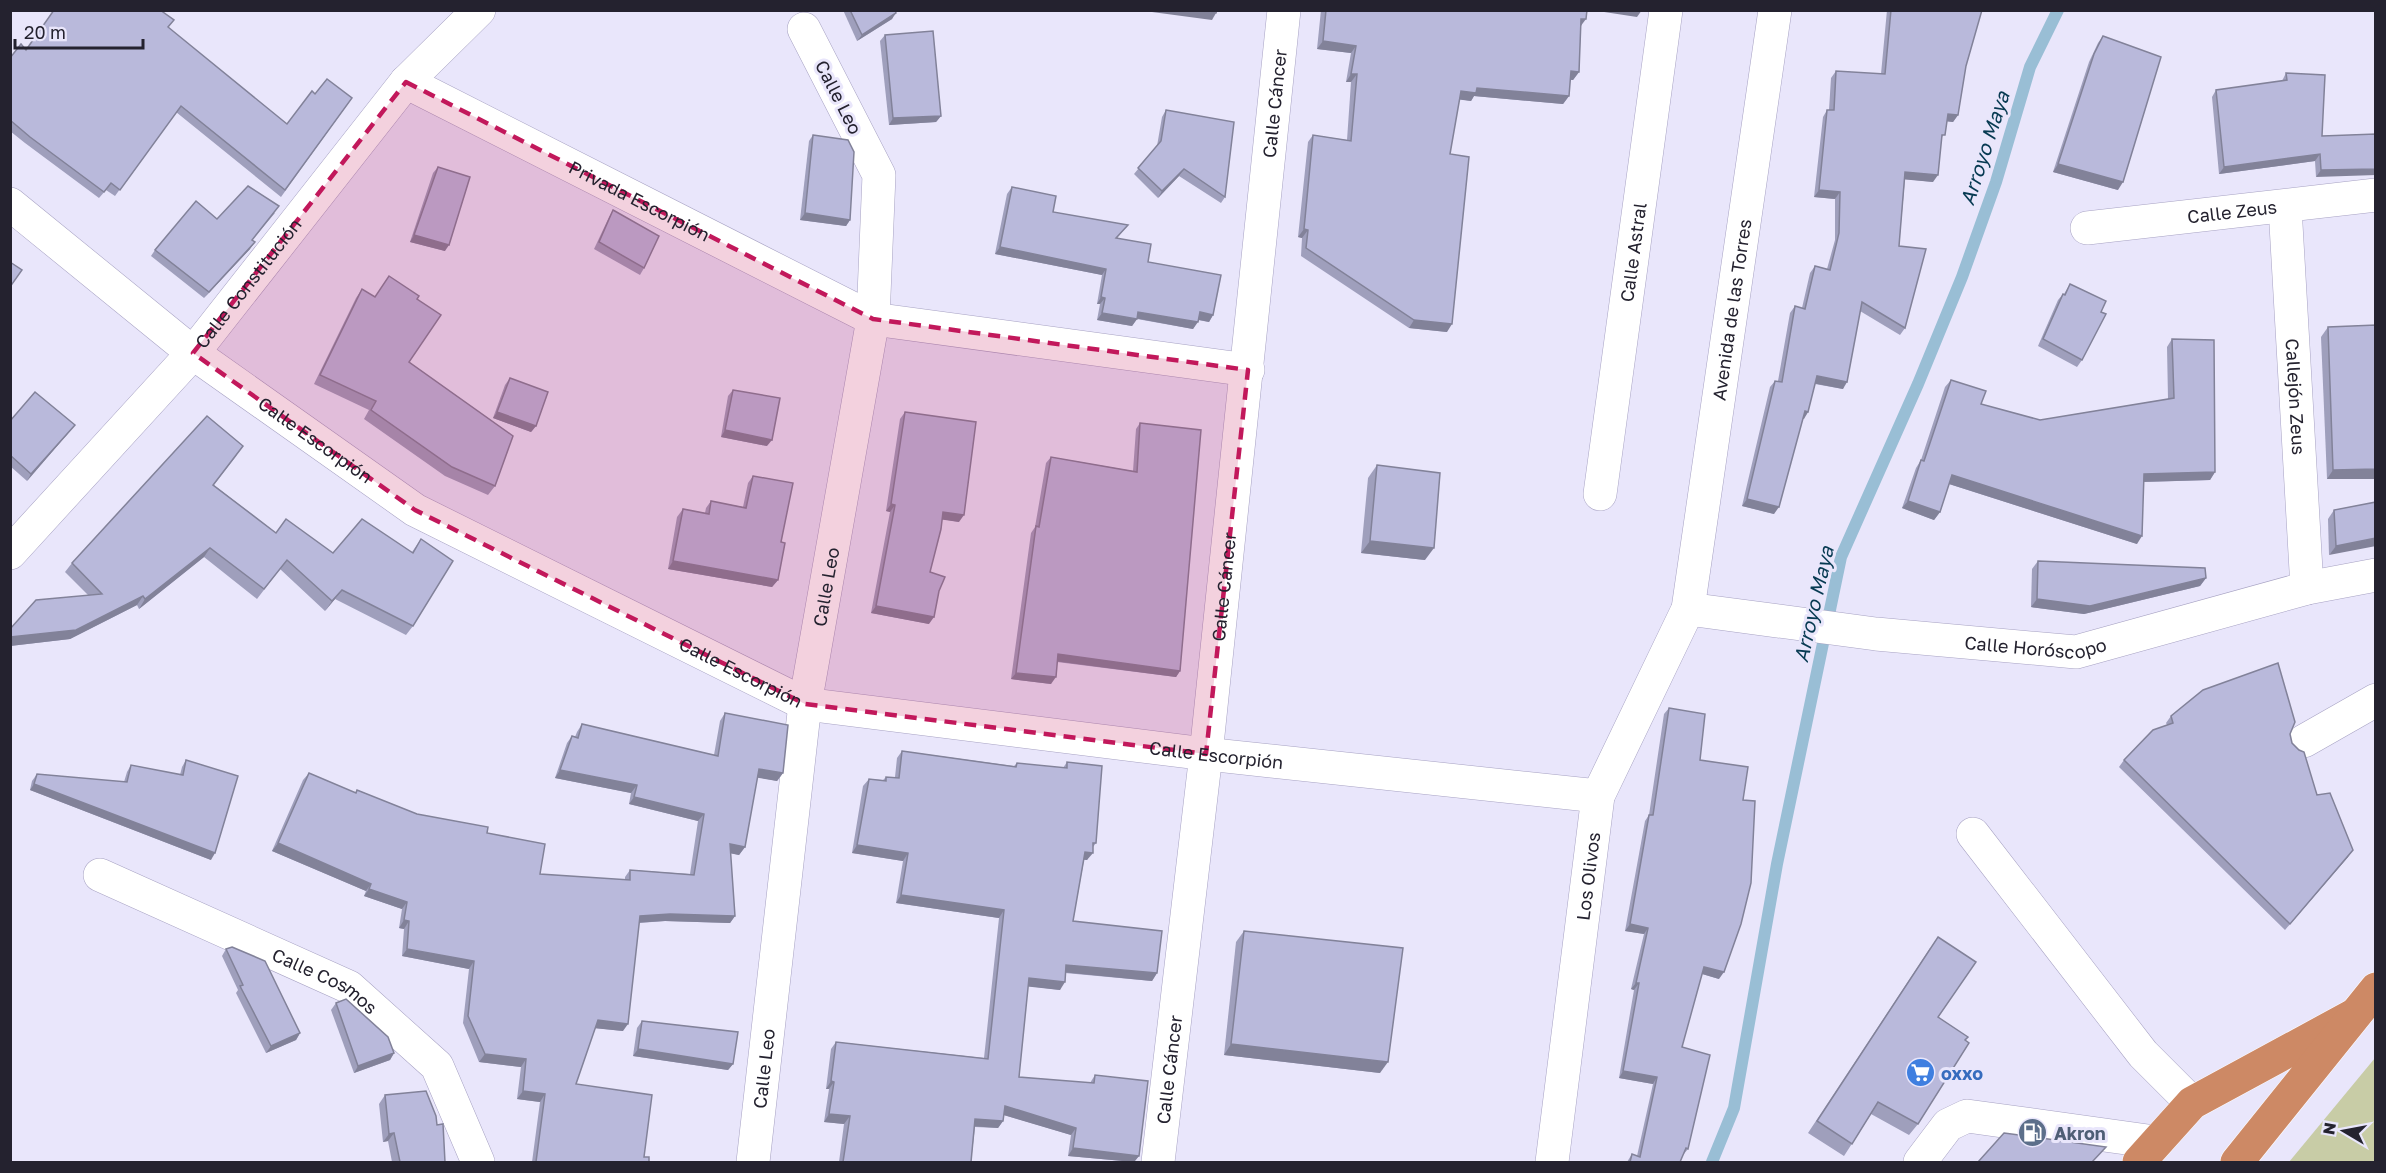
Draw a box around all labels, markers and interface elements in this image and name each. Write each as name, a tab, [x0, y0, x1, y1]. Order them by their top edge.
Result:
scale bar	[15, 12, 142, 50]
text: 20 m	[24, 21, 66, 43]
street label: Calle Cáncer	[1258, 48, 1291, 159]
street label: Calle Leo	[811, 56, 867, 138]
water label: Arroyo Maya	[1954, 87, 2015, 208]
street label: Privada Escorpión	[565, 156, 714, 245]
street label: Calle Zeus	[2186, 195, 2278, 227]
street label: Calle Astral	[1615, 201, 1651, 303]
street label: Calle Constitución	[190, 214, 306, 352]
street label: Avenida de las Torres	[1707, 217, 1756, 402]
street label: Callejón Zeus	[2282, 338, 2310, 456]
street label: Calle Escorpión	[254, 392, 377, 487]
street label: Calle Cáncer	[1207, 531, 1240, 642]
water label: Arroyo Maya	[1788, 543, 1839, 665]
street label: Calle Leo	[808, 545, 844, 628]
street label: Calle Horóscopo	[1964, 631, 2109, 663]
street label: Calle Escorpión	[676, 632, 806, 712]
street label: Calle Escorpión	[1148, 736, 1285, 773]
street label: Los Olivos	[1571, 831, 1604, 922]
street label: Calle Cosmos	[269, 943, 382, 1018]
street label: Calle Cáncer	[1152, 1014, 1186, 1125]
street label: Calle Leo	[748, 1028, 779, 1110]
supermarket icon: oxxo	[1904, 1057, 1936, 1089]
place label: oxxo	[1941, 1062, 1983, 1084]
north arrow	[2314, 1101, 2374, 1161]
fuel station icon: Akron	[2017, 1117, 2049, 1149]
text: N	[2318, 1121, 2340, 1136]
place label: Akron	[2054, 1122, 2106, 1144]

